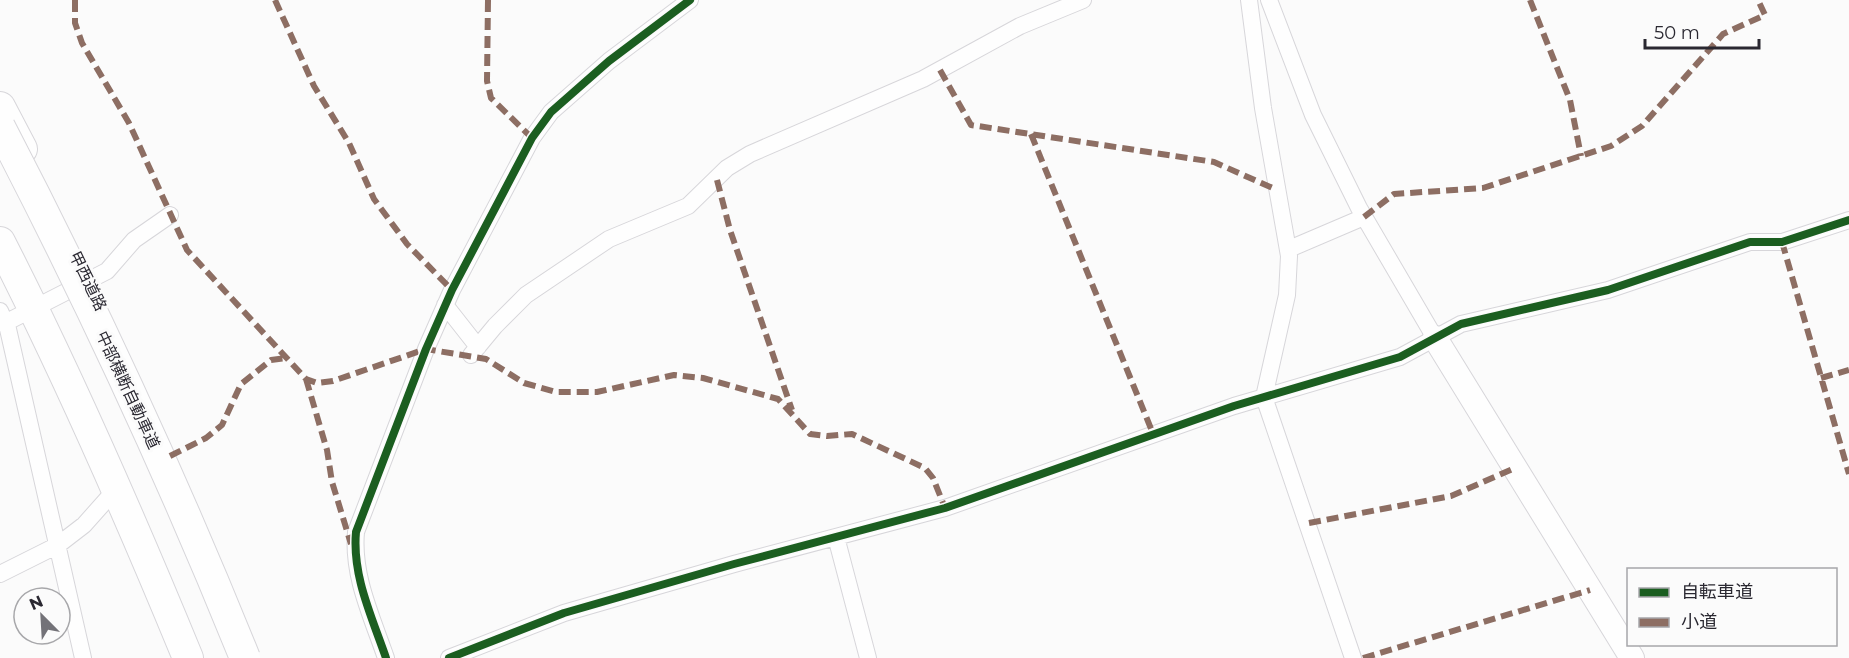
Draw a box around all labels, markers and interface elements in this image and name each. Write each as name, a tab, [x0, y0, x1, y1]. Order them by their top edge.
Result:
scale bar	[1645, 12, 1759, 50]
text: 50 m	[1654, 22, 1700, 44]
street label: 甲西道路	[65, 248, 111, 314]
street label: 中部横断自動車道	[92, 328, 164, 452]
legend	[1627, 568, 1837, 646]
text: 自転車道	[1681, 581, 1753, 603]
north arrow	[12, 586, 72, 646]
text: N	[26, 591, 46, 614]
text: 小道	[1681, 611, 1717, 633]

